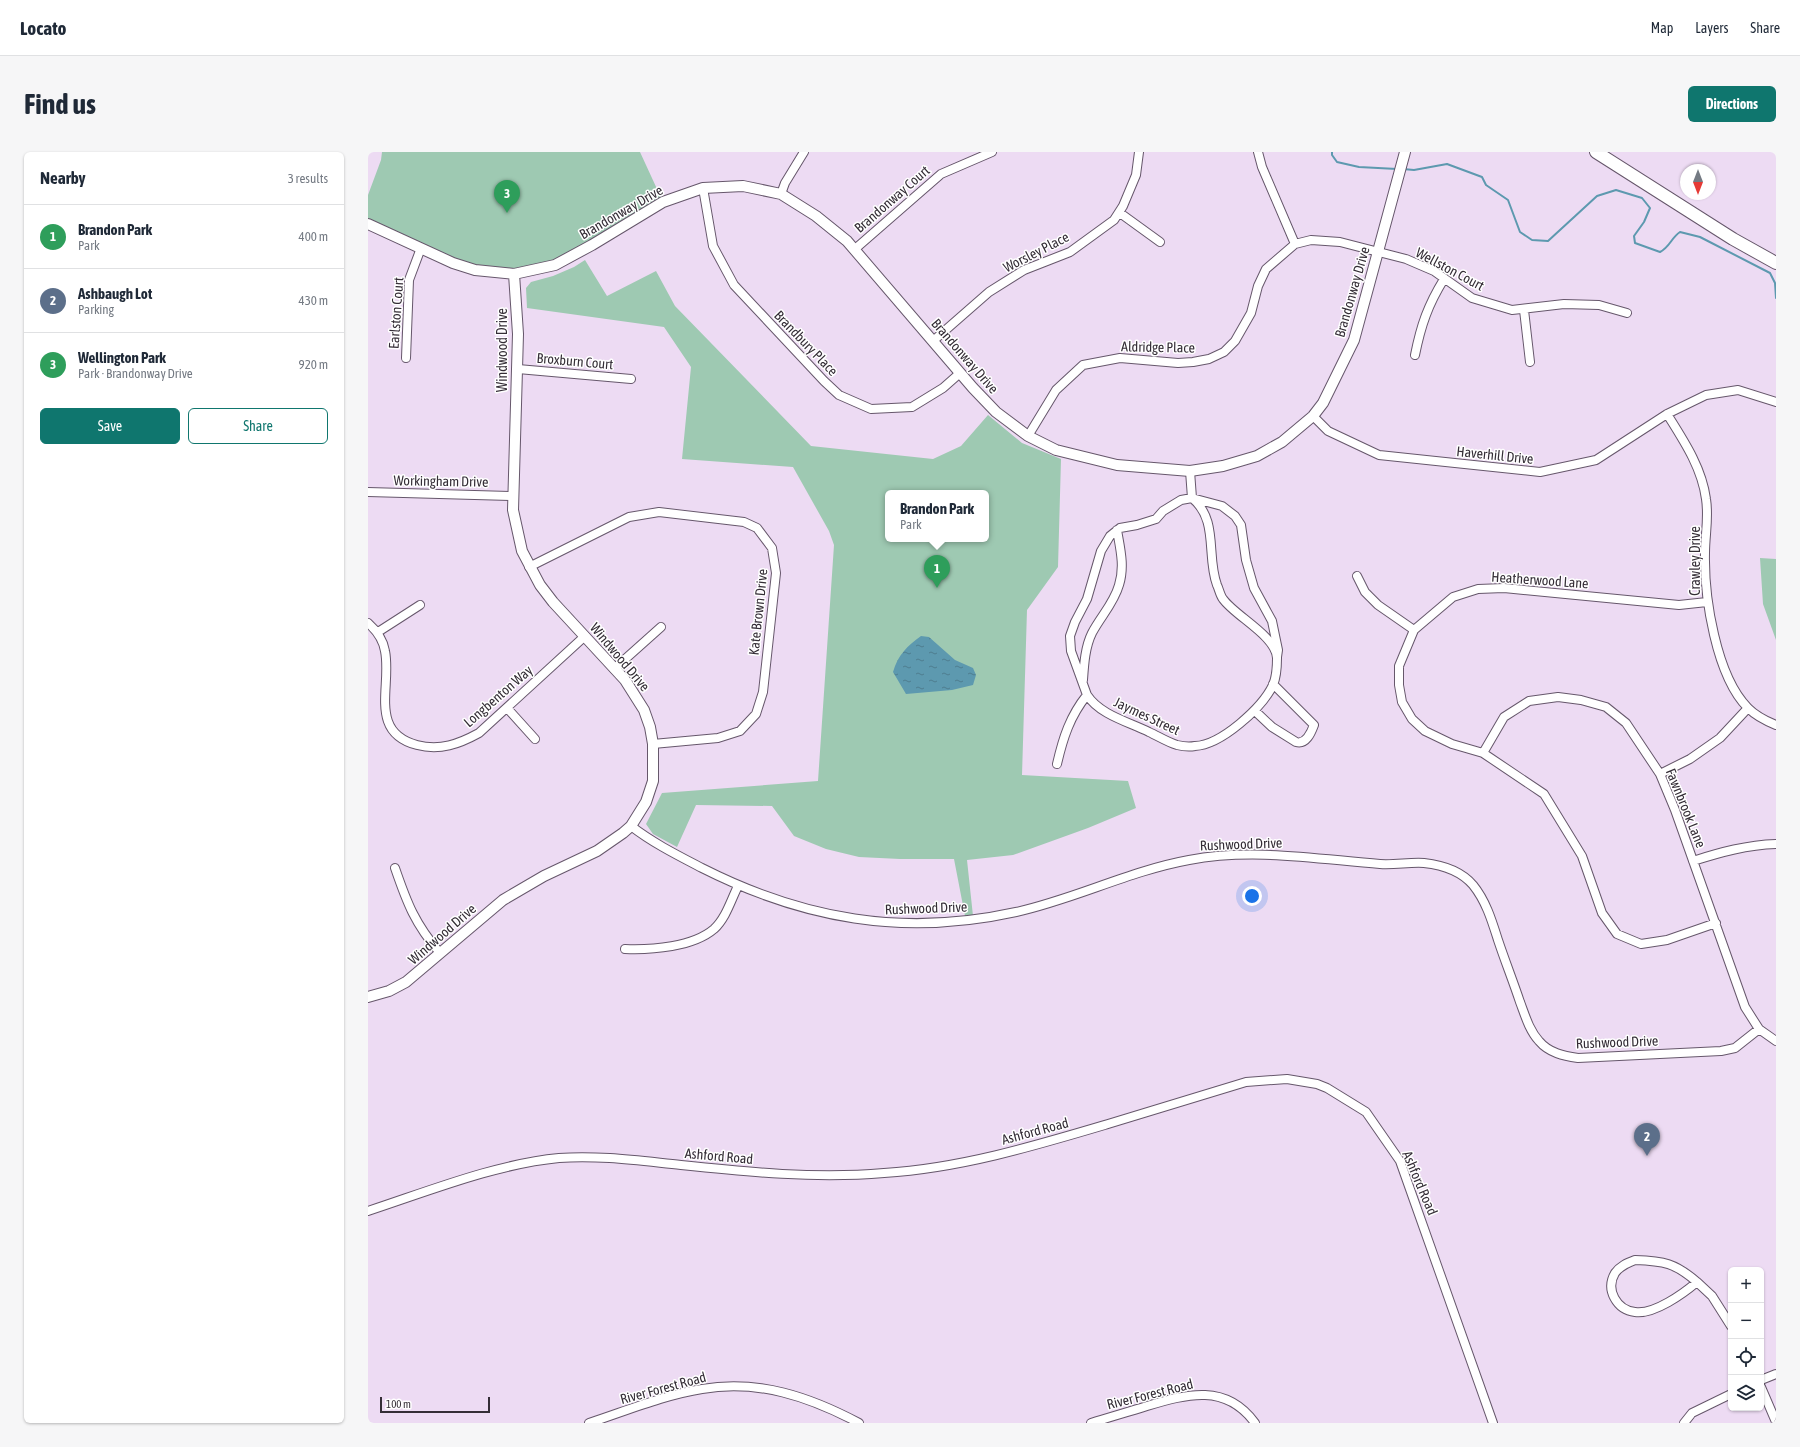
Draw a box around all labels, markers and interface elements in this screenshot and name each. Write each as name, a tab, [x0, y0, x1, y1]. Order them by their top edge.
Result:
text: Locato	[20, 17, 66, 39]
text: Map	[1651, 20, 1673, 36]
text: Layers	[1695, 20, 1728, 36]
text: Share	[1750, 20, 1780, 36]
button: Directions	[1688, 86, 1776, 122]
text: Find us	[24, 88, 96, 120]
street label: Brandonway Court	[851, 162, 933, 236]
north arrow	[1680, 164, 1716, 200]
text: Nearby	[40, 168, 86, 188]
text: 3 results	[288, 171, 328, 186]
pin: 3	[494, 180, 520, 213]
street label: Brandonway Drive	[577, 182, 665, 242]
text: Brandon Park	[78, 221, 152, 238]
text: 1	[50, 229, 56, 244]
text: 400 m	[299, 229, 328, 244]
street label: Worsley Place	[1001, 229, 1071, 275]
text: Park	[78, 238, 100, 253]
street label: Wellston Court	[1413, 244, 1487, 294]
street label: Brandonway Drive	[1331, 245, 1373, 339]
street label: Earlston Court	[386, 276, 406, 350]
text: Ashbaugh Lot	[78, 285, 152, 302]
text: 2	[50, 293, 56, 308]
text: 430 m	[299, 293, 328, 308]
text: Parking	[78, 302, 114, 317]
street label: Brandbury Place	[771, 307, 841, 379]
street label: Windwood Drive	[494, 308, 510, 392]
street label: Brandonway Drive	[928, 316, 1002, 396]
street label: Aldridge Place	[1121, 338, 1195, 356]
text: Wellington Park	[78, 349, 166, 366]
street label: Broxburn Court	[536, 350, 614, 372]
text: 3	[50, 357, 56, 372]
text: 920 m	[299, 357, 328, 372]
text: Park · Brandonway Drive	[78, 366, 193, 381]
button: Save	[40, 408, 180, 444]
button: Share	[188, 408, 328, 444]
street label: Haverhill Drive	[1456, 443, 1534, 467]
street label: Workingham Drive	[394, 472, 488, 490]
popup	[885, 490, 989, 542]
text: Brandon Park	[900, 500, 974, 517]
text: Park	[900, 517, 922, 532]
street label: Crawley Drive	[1687, 526, 1703, 596]
pin: 1	[924, 555, 950, 588]
street label: Kate Brown Drive	[746, 568, 770, 656]
street label: Heatherwood Lane	[1491, 569, 1589, 591]
street label: Windwood Drive	[587, 620, 653, 694]
street label: Longbenton Way	[460, 662, 536, 730]
street label: Jaymes Street	[1112, 694, 1182, 738]
street label: Fawnbrook Lane	[1663, 766, 1709, 850]
street label: Rushwood Drive	[1199, 835, 1283, 853]
your location	[1242, 886, 1262, 906]
street label: Rushwood Drive	[884, 899, 968, 917]
street label: Windwood Drive	[405, 900, 479, 968]
street label: Rushwood Drive	[1575, 1033, 1659, 1051]
street label: Ashford Road	[1000, 1114, 1070, 1148]
pin: 2	[1634, 1123, 1660, 1156]
street label: Ashford Road	[684, 1145, 754, 1167]
street label: Ashford Road	[1399, 1148, 1441, 1218]
map controls	[1728, 1267, 1764, 1411]
button: +	[1728, 1267, 1764, 1303]
button: −	[1728, 1303, 1764, 1339]
button: locate	[1728, 1339, 1764, 1375]
street label: River Forest Road	[618, 1369, 708, 1407]
button: layers	[1728, 1375, 1764, 1411]
street label: River Forest Road	[1105, 1376, 1195, 1412]
scale bar	[380, 1395, 490, 1414]
text: 100 m	[386, 1398, 411, 1410]

